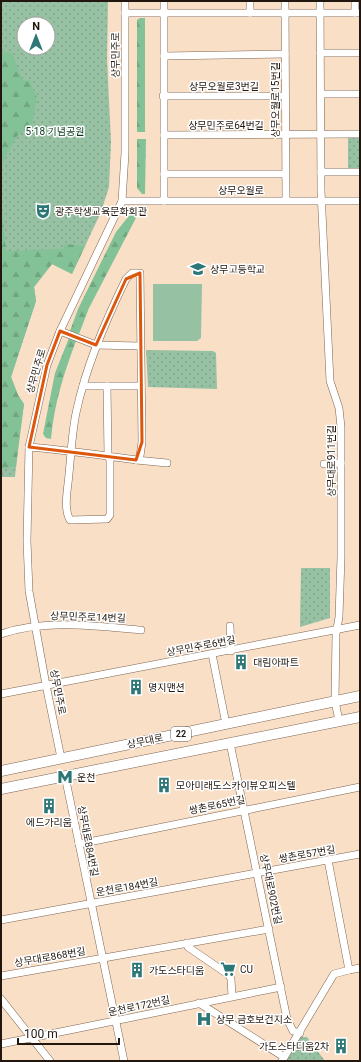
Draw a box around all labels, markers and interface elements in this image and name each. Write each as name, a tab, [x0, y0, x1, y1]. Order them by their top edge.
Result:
north arrow	[16, 16, 56, 56]
text: N	[32, 20, 40, 33]
street label: 상무민주로	[110, 32, 121, 78]
street label: 상무오월로15번길	[270, 62, 281, 138]
street label: 상무오월로3번길	[189, 81, 259, 92]
street label: 상무민주로64번길	[188, 120, 264, 131]
park label: 5·18 기념공원	[26, 126, 84, 137]
street label: 상무오월로	[218, 185, 264, 196]
theatre icon: 광주학생교육문화회관	[34, 202, 52, 220]
place label: 광주학생교육문화회관	[55, 206, 148, 217]
school or university icon: 상무고등학교	[189, 260, 207, 278]
place label: 상무고등학교	[210, 264, 265, 275]
street label: 상무민주로	[24, 347, 48, 395]
street label: 상무대로911번길	[326, 425, 337, 497]
street label: 상무민주로14번길	[50, 610, 126, 624]
street label: 상무민주로6번길	[166, 634, 236, 658]
building icon: 대림아파트	[232, 653, 250, 671]
place label: 대림아파트	[253, 657, 299, 668]
street label: 상무민주로	[48, 668, 68, 716]
building icon: 명지맨션	[127, 678, 145, 696]
place label: 명지맨션	[148, 682, 185, 693]
road number: 22	[171, 727, 191, 741]
street label: 상무대로	[126, 732, 164, 750]
metro station icon: 운천	[56, 768, 74, 786]
place label: 운천	[77, 772, 95, 783]
building icon: 모아미래도스카이뷰오피스텔	[155, 776, 173, 794]
place label: 모아미래도스카이뷰오피스텔	[176, 780, 296, 791]
street label: 쌍촌로65번길	[188, 794, 246, 816]
building icon: 에드가리움	[40, 797, 58, 815]
street label: 상무대로884번길	[76, 805, 100, 877]
place label: 에드가리움	[26, 817, 72, 828]
street label: 쌍촌로57번길	[278, 844, 336, 864]
street label: 상무대로902번길	[258, 853, 284, 925]
street label: 운천로184번길	[95, 876, 159, 898]
street label: 상무대로868번길	[14, 945, 86, 969]
supermarket icon: CU	[219, 960, 237, 978]
building icon: 가도스타디움	[128, 961, 146, 979]
place label: CU	[240, 964, 253, 975]
place label: 가도스타디움	[149, 965, 204, 976]
street label: 운천로172번길	[107, 994, 171, 1018]
hospital icon: 상무 금호보건지소	[195, 1010, 213, 1028]
place label: 상무 금호보건지소	[216, 1014, 292, 1025]
scale bar	[18, 1020, 119, 1046]
text: 100 m	[24, 1027, 58, 1041]
building icon: 가도스타디움2차	[332, 1037, 350, 1055]
place label: 가도스타디움2차	[259, 1041, 330, 1052]

